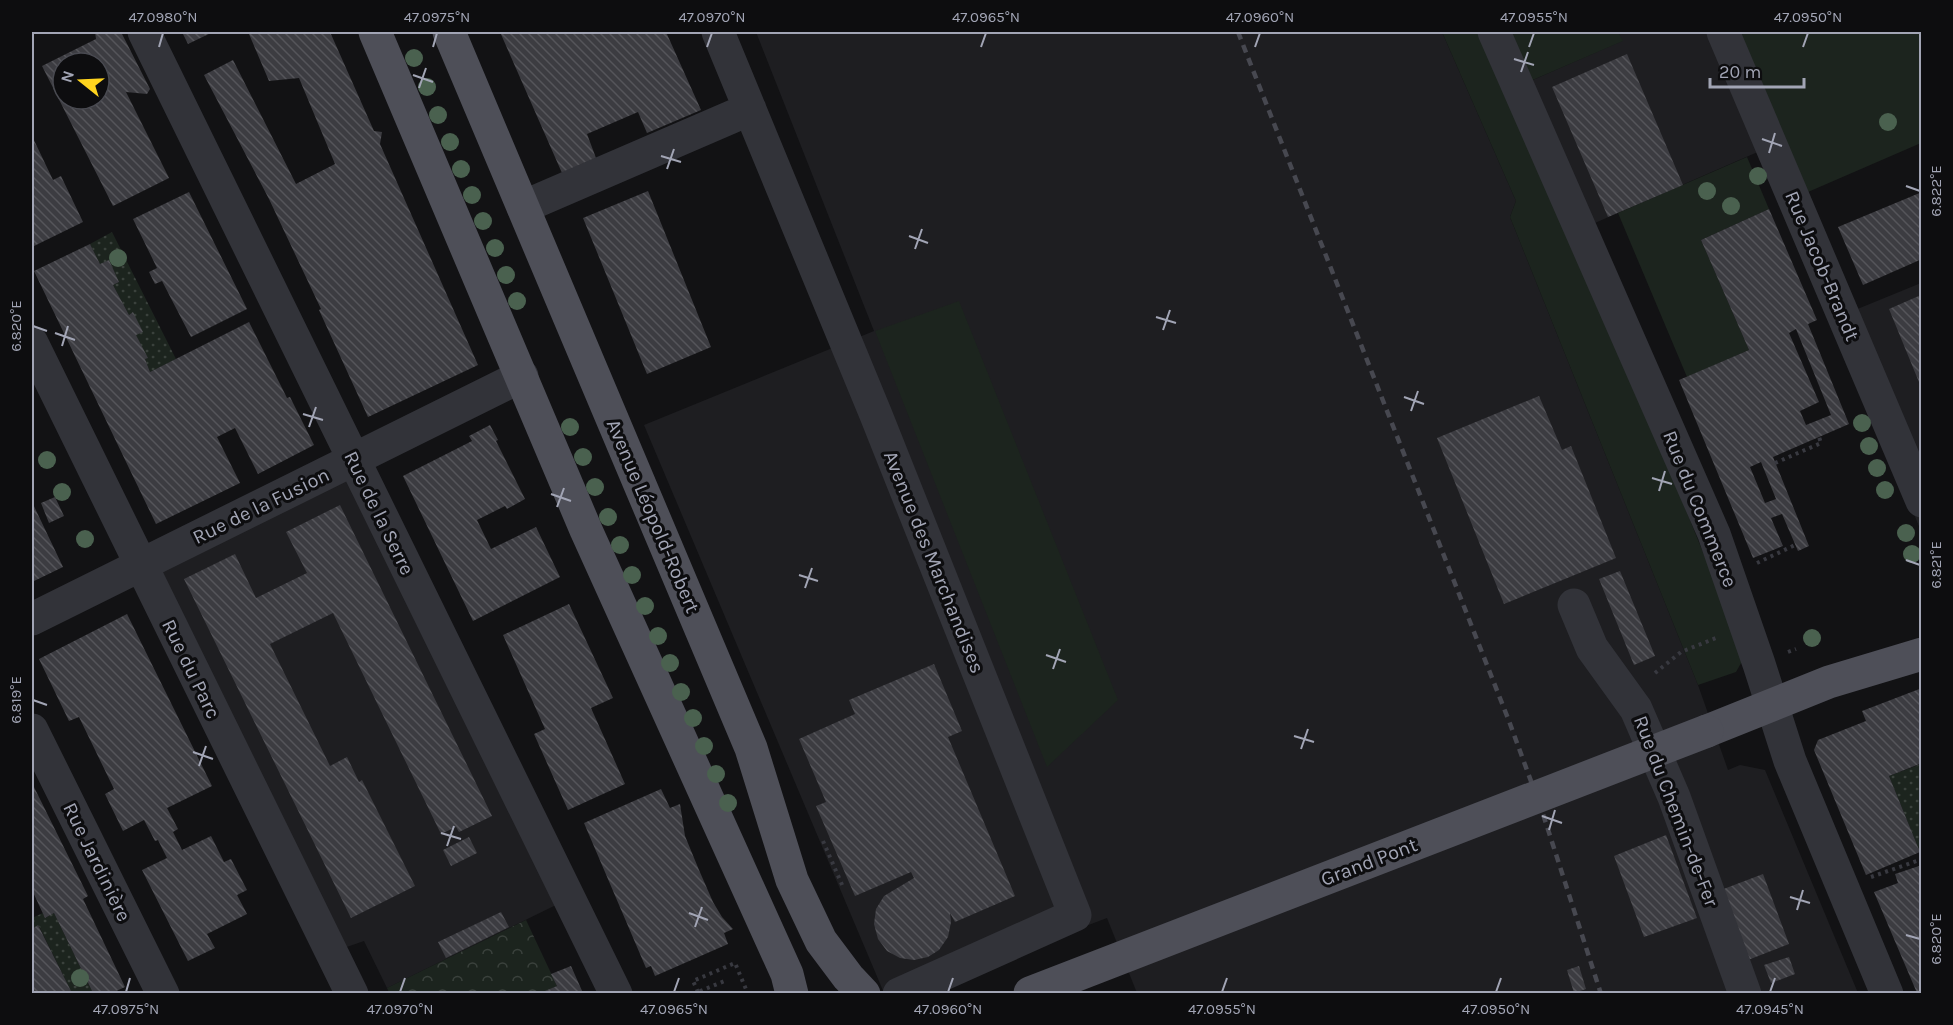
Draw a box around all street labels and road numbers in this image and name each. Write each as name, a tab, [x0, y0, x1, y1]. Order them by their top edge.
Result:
street label: Rue Jacob-Brandt	[1780, 188, 1864, 345]
street label: Avenue Léopold-Robert	[602, 416, 704, 617]
street label: Rue du Commerce	[1658, 427, 1742, 591]
street label: Rue de la Serre	[339, 447, 419, 579]
street label: Avenue des Marchandises	[879, 447, 989, 677]
street label: Rue de la Fusion	[189, 463, 333, 549]
street label: Rue du Parc	[157, 616, 225, 722]
street label: Rue du Chemin-de-Fer	[1629, 712, 1723, 911]
street label: Rue Jardinière	[58, 799, 136, 925]
street label: Grand Pont	[1318, 833, 1421, 891]

